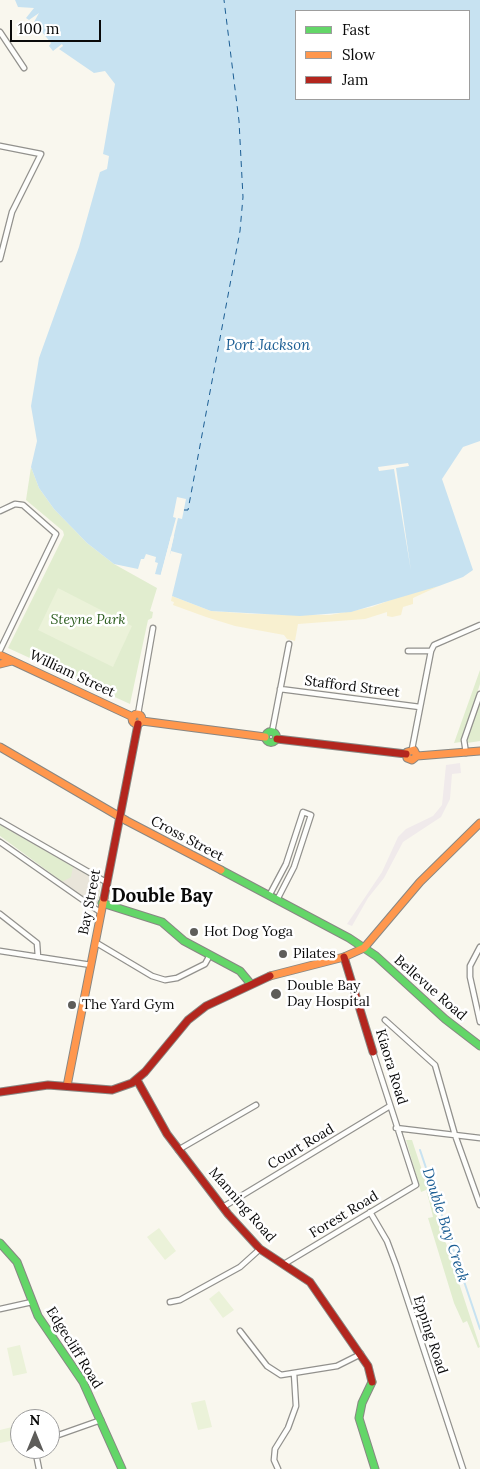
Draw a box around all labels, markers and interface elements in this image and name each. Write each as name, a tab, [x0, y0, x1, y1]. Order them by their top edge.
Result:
scale bar	[12, 10, 104, 42]
legend	[295, 10, 470, 100]
text: 100 m	[18, 19, 59, 38]
text: Fast	[342, 20, 370, 39]
text: Slow	[342, 45, 375, 64]
text: Jam	[342, 70, 369, 89]
water label: Port Jackson	[226, 337, 310, 355]
park label: Steyne Park	[50, 612, 126, 628]
street label: William Street	[27, 647, 117, 701]
street label: Stafford Street	[303, 673, 401, 701]
street label: Cross Street	[148, 813, 226, 865]
street label: Bay Street	[75, 868, 105, 936]
district label: Double Bay	[111, 886, 213, 908]
place label: Hot Dog Yoga	[204, 924, 293, 940]
marker: Hot Dog Yoga	[188, 926, 200, 938]
place label: Pilates	[293, 946, 336, 962]
marker: Pilates	[277, 948, 289, 960]
street label: Bellevue Road	[390, 952, 470, 1024]
place label: Double Bay Day Hospital	[287, 978, 370, 1010]
marker: Double Bay Day Hospital	[269, 987, 283, 1001]
place label: The Yard Gym	[82, 997, 175, 1013]
marker: The Yard Gym	[66, 999, 78, 1011]
street label: Kiaora Road	[372, 1027, 410, 1107]
street label: Court Road	[265, 1121, 337, 1173]
street label: Manning Road	[205, 1164, 279, 1246]
water label: Double Bay Creek	[418, 1166, 472, 1284]
street label: Forest Road	[307, 1188, 381, 1242]
street label: Epping Road	[409, 1294, 451, 1376]
street label: Edgecliff Road	[42, 1304, 106, 1392]
north arrow	[10, 1409, 60, 1459]
text: N	[30, 1411, 40, 1429]

